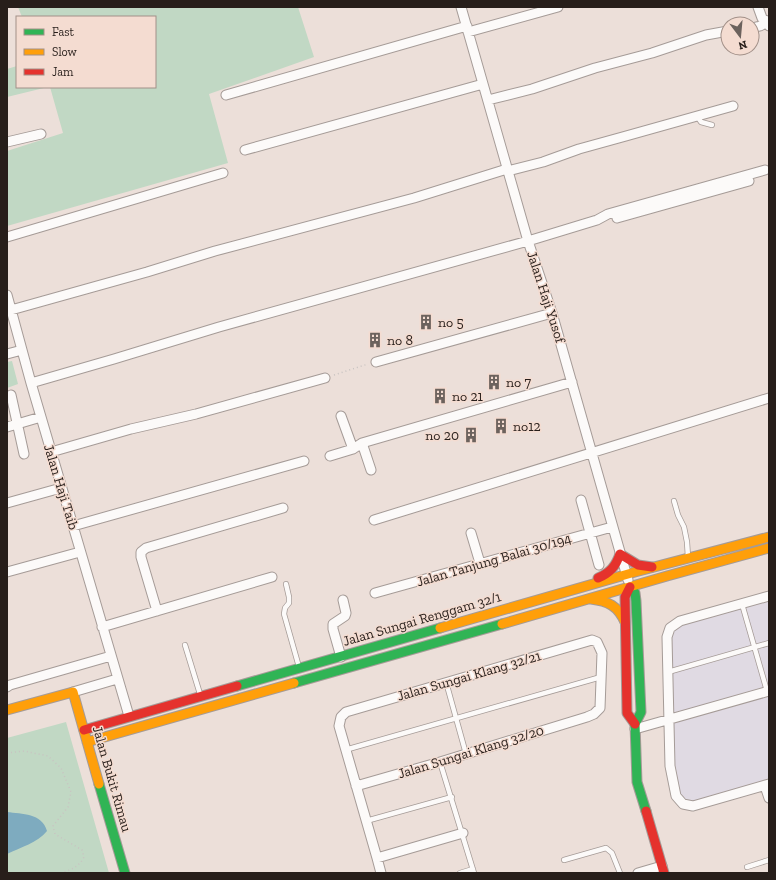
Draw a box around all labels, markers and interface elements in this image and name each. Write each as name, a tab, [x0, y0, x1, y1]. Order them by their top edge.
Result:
legend	[16, 16, 156, 88]
north arrow	[720, 16, 760, 56]
text: Fast	[52, 25, 75, 39]
text: N	[736, 38, 748, 53]
text: Slow	[52, 45, 78, 59]
text: Jam	[52, 65, 74, 79]
street label: Jalan Haji Yusof	[523, 249, 569, 346]
building icon: no 5	[417, 313, 435, 331]
place label: no 5	[438, 314, 464, 331]
building icon: no 8	[366, 331, 384, 349]
place label: no 8	[387, 332, 413, 349]
building icon: no 7	[485, 373, 503, 391]
place label: no 7	[506, 374, 531, 391]
building icon: no 21	[431, 387, 449, 405]
place label: no 21	[452, 388, 484, 405]
building icon: no12	[492, 417, 510, 435]
place label: no12	[513, 418, 541, 435]
building icon: no 20	[462, 426, 480, 444]
place label: no 20	[425, 427, 459, 444]
street label: Jalan Haji Taib	[40, 442, 82, 532]
street label: Jalan Tanjung Balai 30/194	[415, 530, 574, 590]
street label: Jalan Sungai Renggam 32/1	[341, 588, 504, 650]
street label: Jalan Sungai Klang 32/21	[395, 647, 544, 705]
street label: Jalan Sungai Klang 32/20	[396, 722, 546, 782]
street label: Jalan Bukit Rimau	[89, 724, 135, 834]

